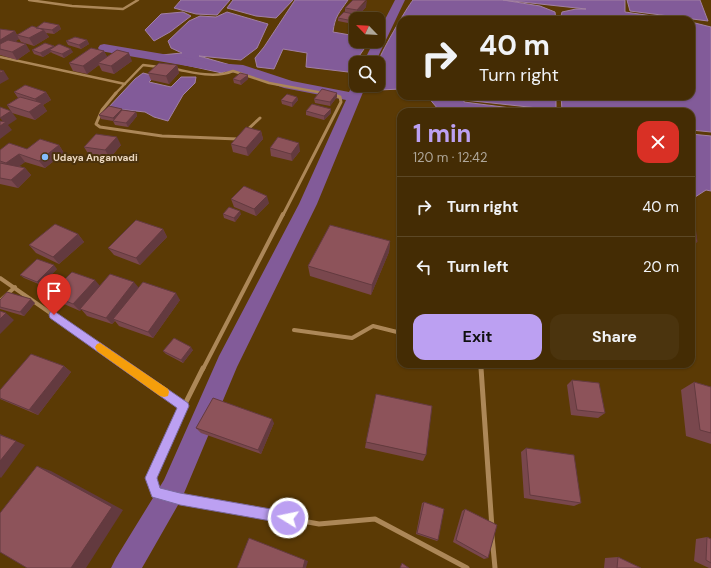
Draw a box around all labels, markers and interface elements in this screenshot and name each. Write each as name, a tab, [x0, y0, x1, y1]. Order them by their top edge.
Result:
north arrow	[349, 12, 385, 48]
map controls	[349, 12, 385, 92]
text: 40 m	[479, 27, 550, 64]
icon: right	[413, 32, 465, 84]
button: search	[349, 56, 385, 92]
text: Turn right	[479, 63, 559, 87]
text: 1 min	[413, 118, 471, 149]
button: close	[637, 121, 679, 163]
text: 120 m · 12:42	[413, 149, 487, 166]
place label: Udaya Anganvadi	[53, 151, 138, 164]
marker: Udaya Anganvadi	[40, 152, 50, 162]
icon: right	[413, 196, 435, 218]
text: Turn right	[447, 197, 518, 217]
text: 40 m	[642, 197, 679, 217]
icon: left	[413, 256, 435, 278]
text: Turn left	[447, 257, 508, 277]
text: 20 m	[643, 257, 679, 277]
pin	[37, 274, 71, 315]
icon: arrive	[43, 280, 65, 302]
button: Exit	[413, 314, 542, 360]
button: Share	[550, 314, 679, 360]
position arrow	[267, 497, 309, 539]

